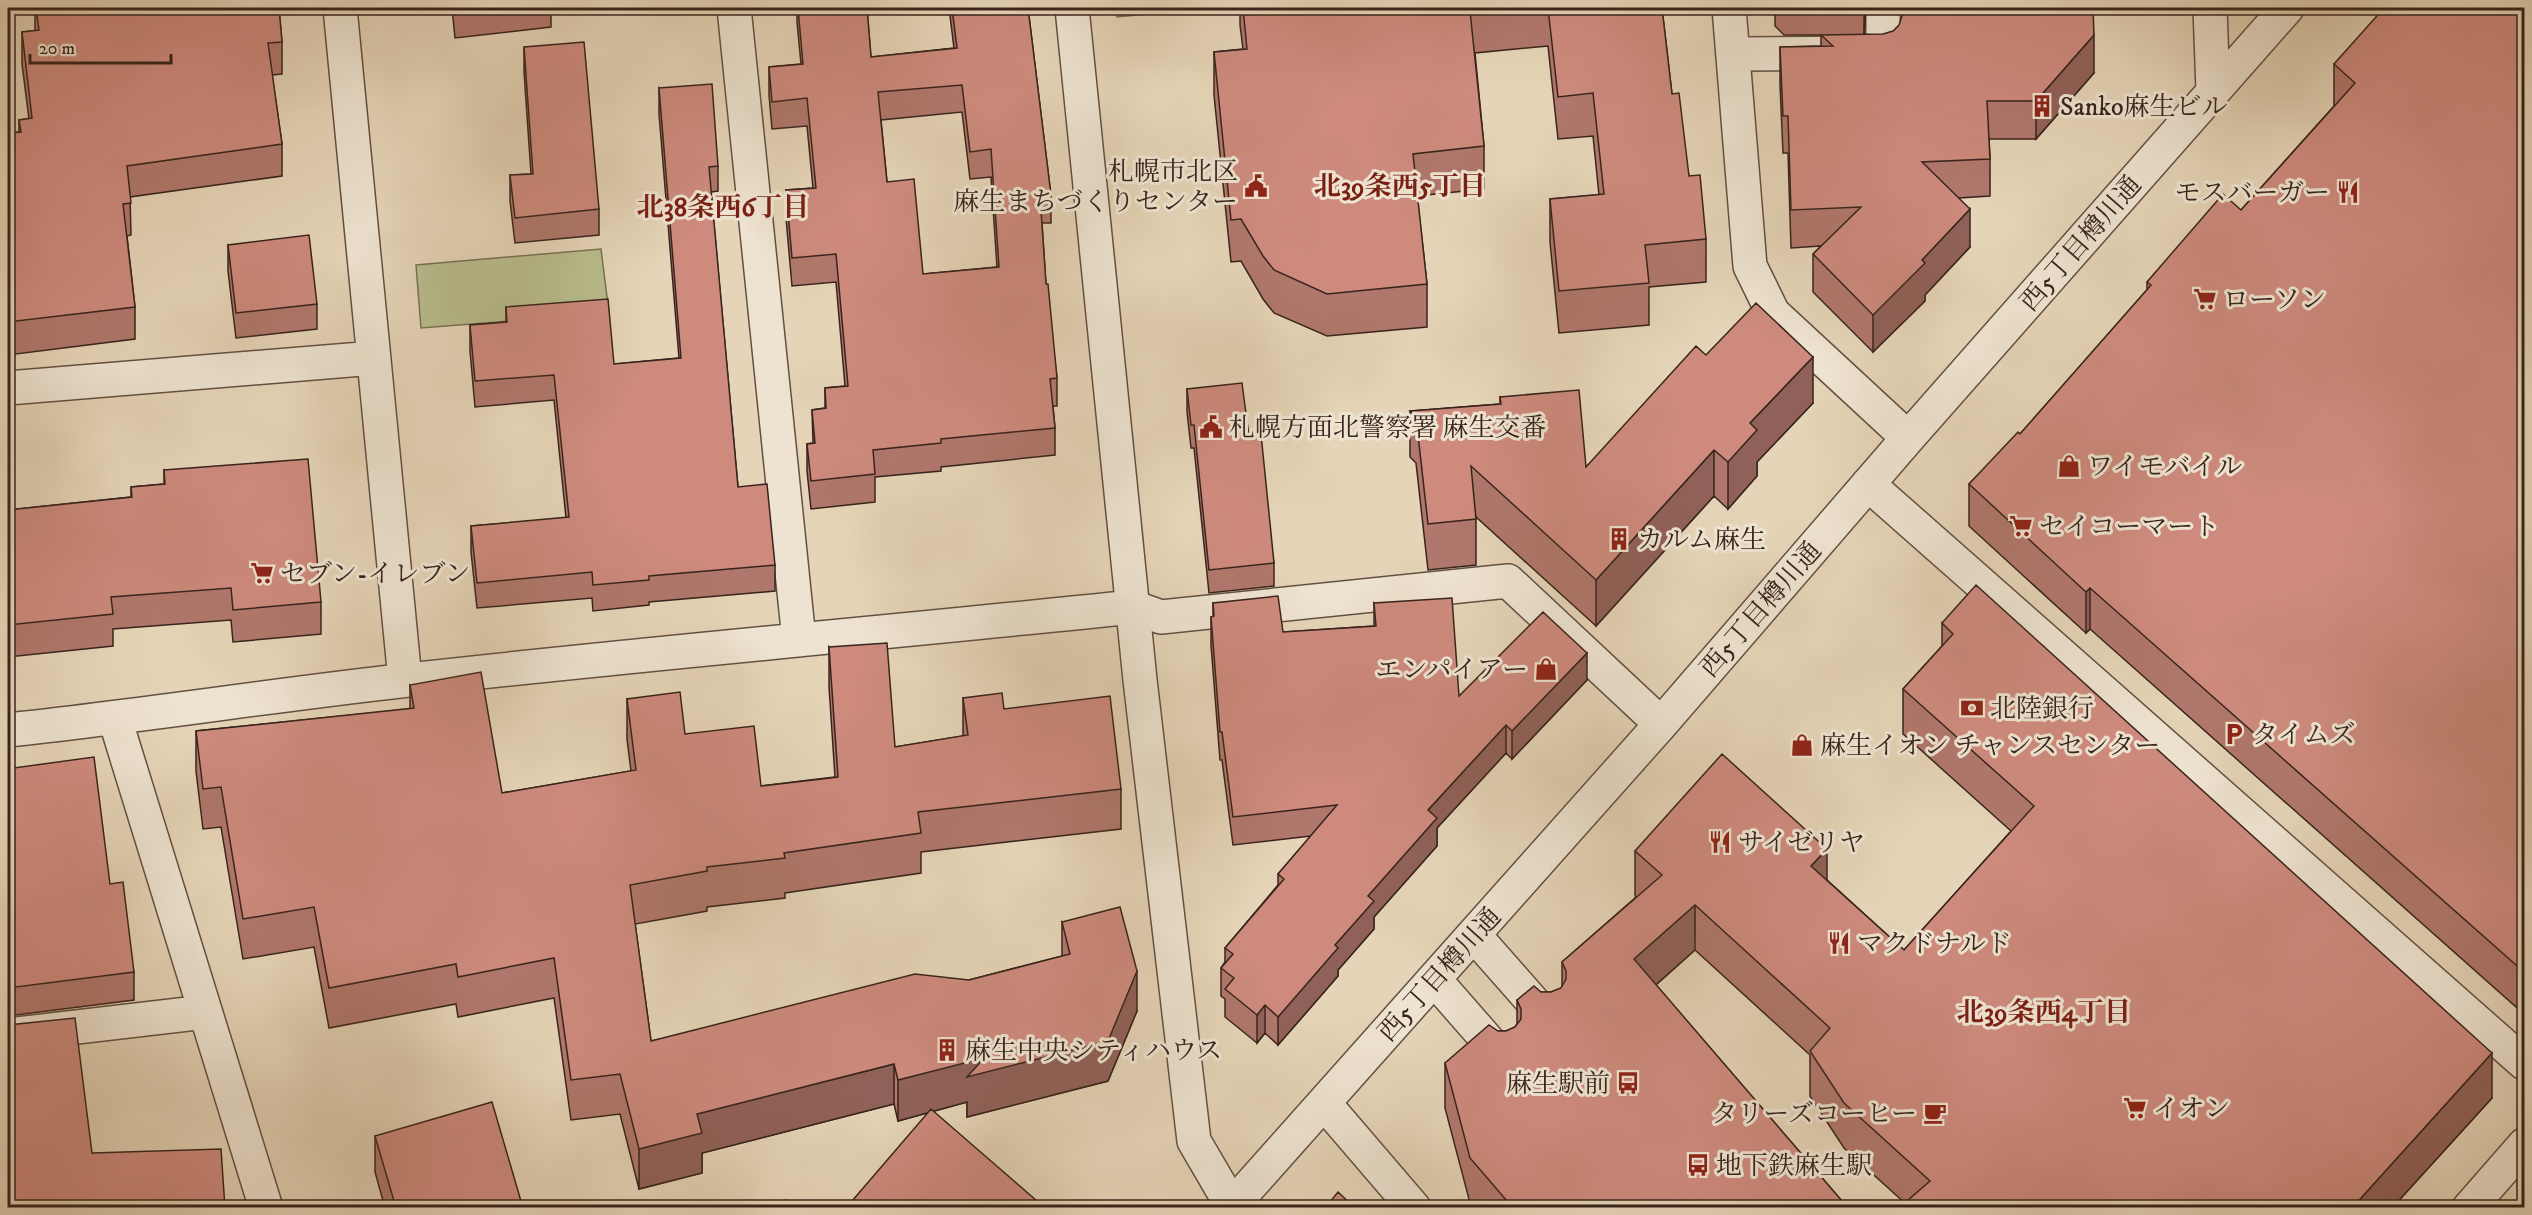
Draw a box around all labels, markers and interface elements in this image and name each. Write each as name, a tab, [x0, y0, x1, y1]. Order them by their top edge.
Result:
scale bar	[30, 27, 171, 65]
text: 20 m	[39, 38, 75, 60]
place label: Sanko麻生ビル	[2060, 91, 2228, 124]
building icon: Sanko麻生ビル	[2029, 93, 2055, 119]
place label: 札幌市北区 麻生まちづくりセンター	[953, 156, 1238, 219]
street label: 西5丁目樽川通	[2013, 169, 2149, 319]
district label: 北39条西5丁目	[1314, 170, 1486, 204]
public building icon: 札幌市北区 麻生まちづくりセンター	[1243, 173, 1269, 199]
place label: モスバーガー	[2175, 177, 2330, 210]
restaurant icon: モスバーガー	[2335, 179, 2361, 205]
district label: 北38条西6丁目	[637, 191, 809, 225]
place label: ローソン	[2223, 284, 2326, 317]
supermarket icon: ローソン	[2192, 286, 2218, 312]
place label: 札幌方面北警察署 麻生交番	[1229, 412, 1547, 445]
public building icon: 札幌方面北警察署 麻生交番	[1198, 414, 1224, 440]
place label: ワイモバイル	[2087, 451, 2242, 484]
shop icon: ワイモバイル	[2056, 453, 2082, 479]
place label: セイコーマート	[2039, 511, 2219, 544]
supermarket icon: セイコーマート	[2008, 513, 2034, 539]
place label: カルム麻生	[1637, 524, 1766, 557]
building icon: カルム麻生	[1606, 526, 1632, 552]
street label: 西5丁目樽川通	[1693, 535, 1829, 685]
place label: セブン-イレブン	[280, 558, 470, 591]
supermarket icon: セブン-イレブン	[249, 560, 275, 586]
place label: エンパイアー	[1375, 654, 1528, 687]
shop icon: エンパイアー	[1533, 656, 1559, 682]
place label: 北陸銀行	[1990, 693, 2094, 726]
bank icon: 北陸銀行	[1959, 695, 1985, 721]
place label: タイムズ	[2252, 719, 2355, 752]
parking icon: タイムズ	[2221, 721, 2247, 747]
place label: 麻生イオン チャンスセンター	[1820, 730, 2160, 763]
shop icon: 麻生イオン チャンスセンター	[1789, 732, 1815, 758]
place label: サイゼリヤ	[1738, 827, 1865, 860]
restaurant icon: サイゼリヤ	[1707, 829, 1733, 855]
street label: 西5丁目樽川通	[1371, 901, 1509, 1049]
place label: マクドナルド	[1857, 928, 2012, 961]
restaurant icon: マクドナルド	[1826, 930, 1852, 956]
district label: 北39条西4丁目	[1957, 996, 2131, 1030]
place label: 麻生中央シティハウス	[965, 1035, 1222, 1068]
building icon: 麻生中央シティハウス	[934, 1037, 960, 1063]
place label: 麻生駅前	[1506, 1068, 1610, 1101]
bus stop icon: 麻生駅前	[1615, 1070, 1641, 1096]
place label: イオン	[2153, 1093, 2230, 1126]
supermarket icon: イオン	[2122, 1095, 2148, 1121]
place label: タリーズコーヒー	[1711, 1098, 1917, 1131]
cafe icon: タリーズコーヒー	[1922, 1100, 1948, 1126]
place label: 地下鉄麻生駅	[1716, 1150, 1872, 1183]
bus stop icon: 地下鉄麻生駅	[1685, 1152, 1711, 1178]

